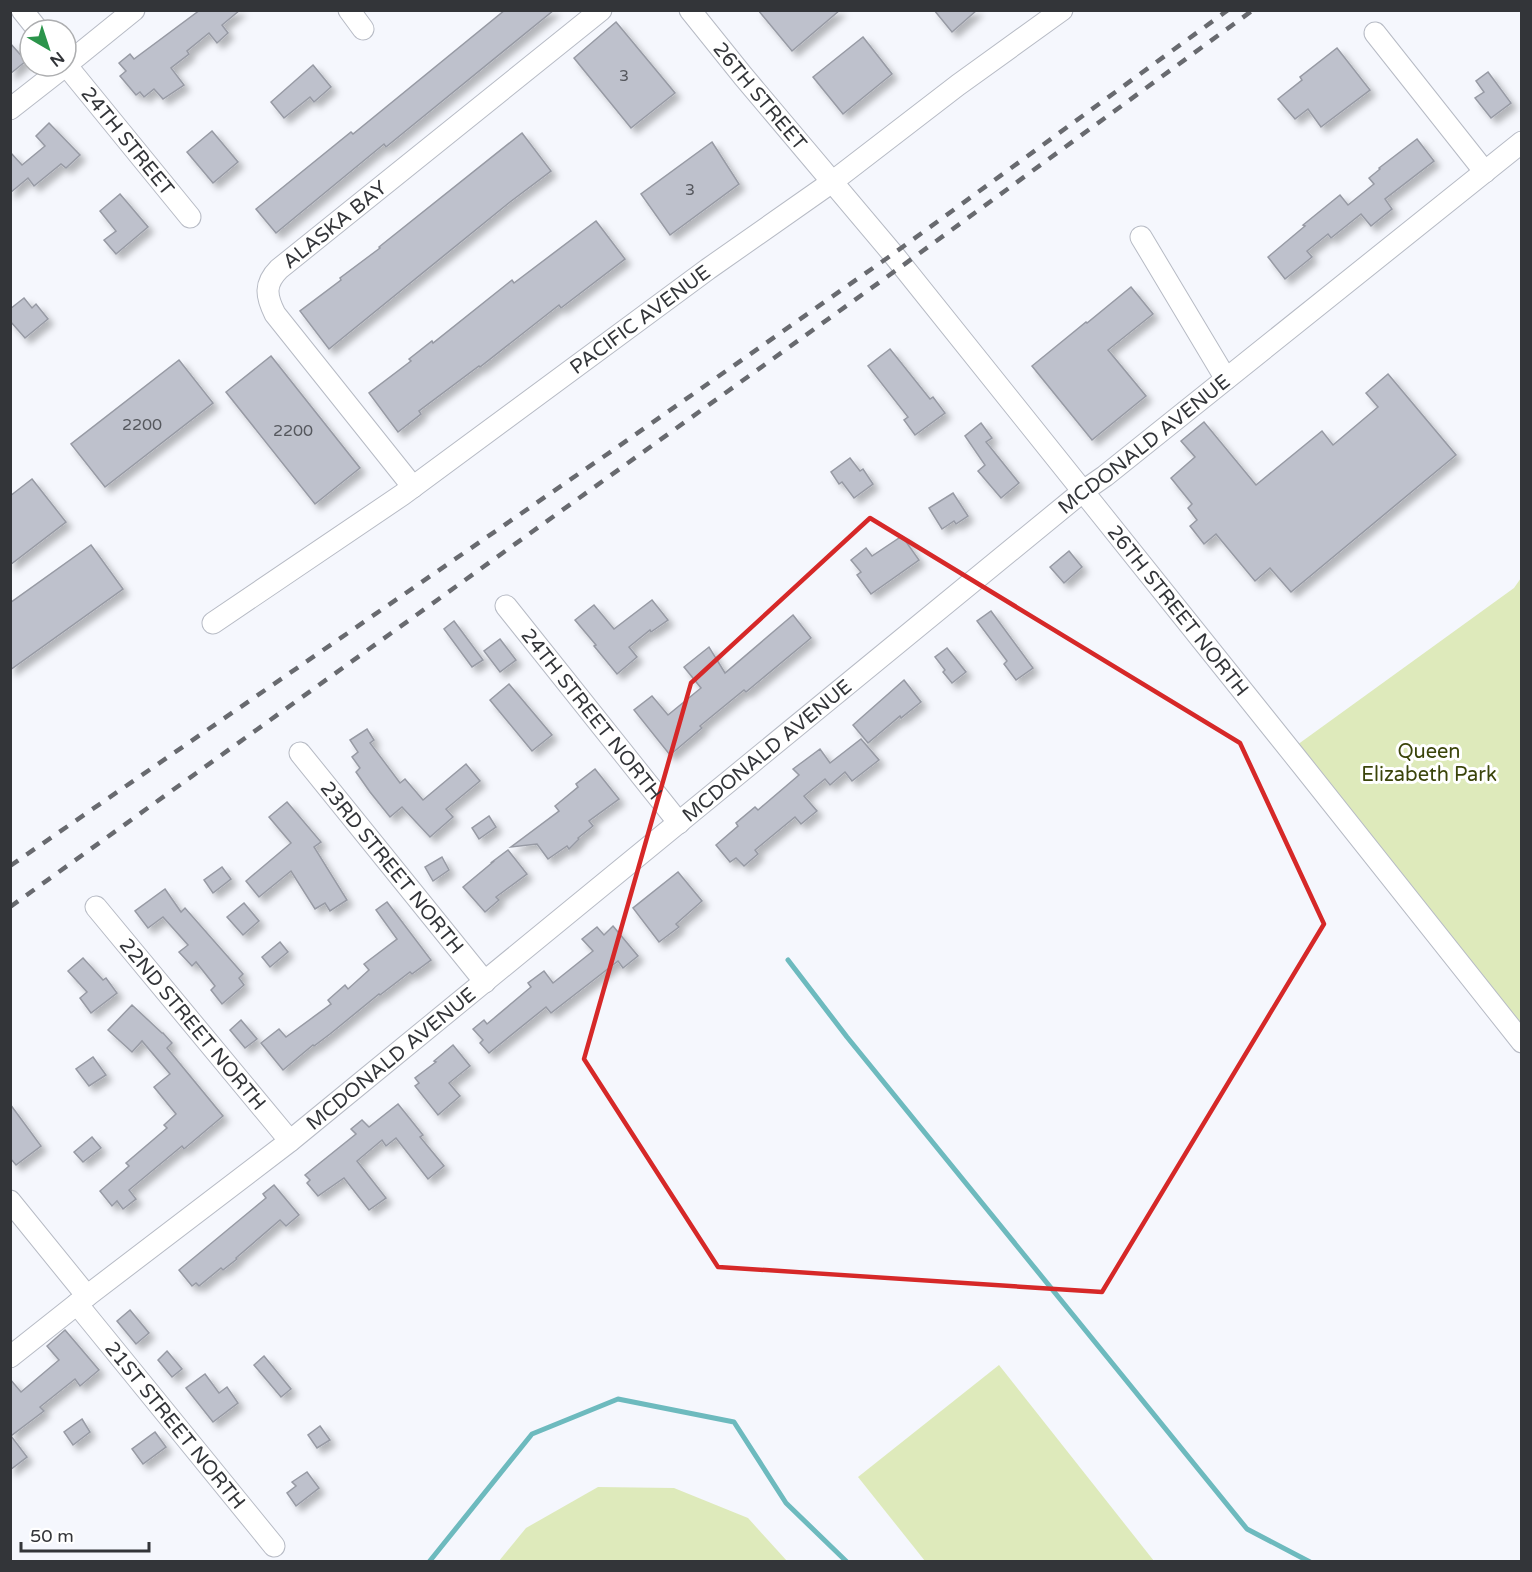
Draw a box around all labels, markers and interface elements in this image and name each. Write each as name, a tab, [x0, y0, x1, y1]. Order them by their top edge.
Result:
north arrow	[18, 18, 78, 78]
street label: 26TH STREET	[708, 38, 811, 156]
text: N	[46, 47, 68, 71]
house number: 3	[619, 66, 629, 86]
street label: 24TH STREET	[76, 82, 179, 201]
street label: ALASKA BAY	[278, 176, 392, 274]
house number: 3	[685, 180, 695, 200]
street label: PACIFIC AVENUE	[566, 260, 715, 380]
street label: MCDONALD AVENUE	[1054, 370, 1235, 520]
house number: 2200	[122, 415, 162, 435]
house number: 2200	[273, 421, 313, 441]
street label: 26TH STREET NORTH	[1102, 521, 1253, 702]
street label: 24TH STREET NORTH	[516, 624, 667, 805]
street label: MCDONALD AVENUE	[678, 675, 857, 828]
park label: Queen Elizabeth Park	[1361, 740, 1497, 787]
street label: 23RD STREET NORTH	[315, 777, 468, 959]
street label: 22ND STREET NORTH	[114, 934, 270, 1116]
street label: MCDONALD AVENUE	[302, 983, 481, 1136]
street label: 21ST STREET NORTH	[99, 1337, 250, 1514]
scale bar	[21, 1515, 148, 1553]
text: 50 m	[30, 1525, 74, 1547]

